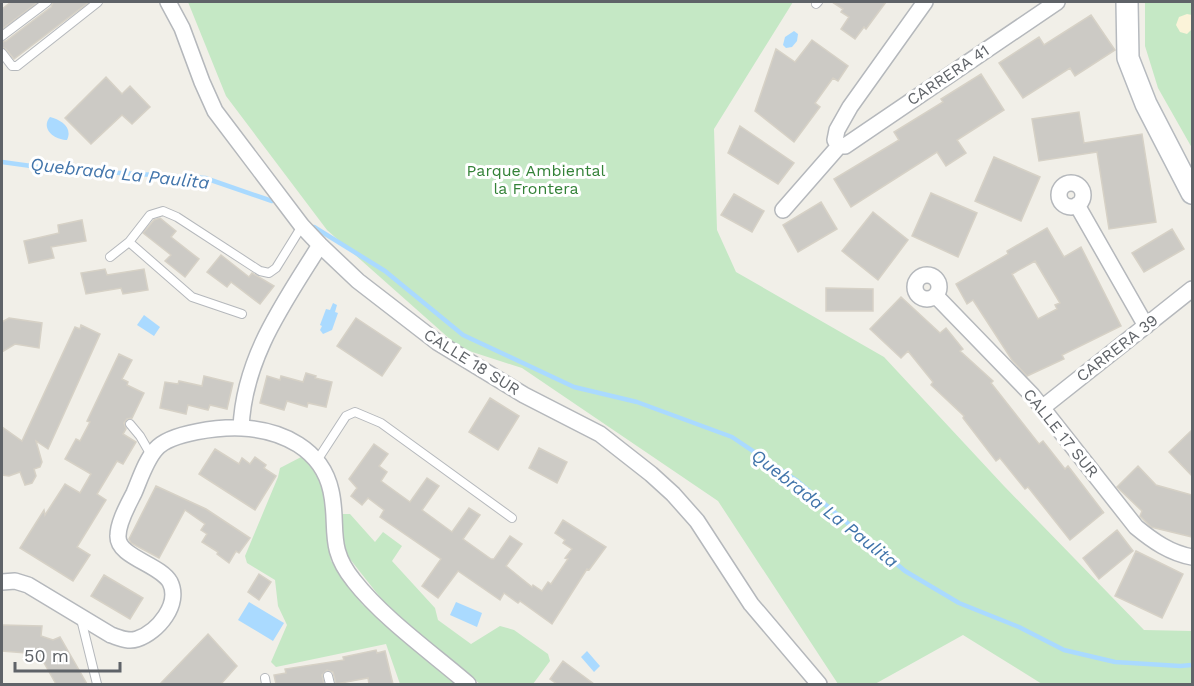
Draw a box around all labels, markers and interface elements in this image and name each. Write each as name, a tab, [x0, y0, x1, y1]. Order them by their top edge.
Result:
street label: CARRERA 41	[903, 41, 993, 109]
water label: Quebrada La Paulita	[29, 153, 211, 193]
park label: Parque Ambiental la Frontera	[467, 161, 606, 198]
street label: CARRERA 39	[1072, 310, 1162, 386]
street label: CALLE 18 SUR	[420, 325, 524, 399]
street label: CALLE 17 SUR	[1019, 385, 1103, 481]
water label: Quebrada La Paulita	[748, 444, 902, 572]
scale bar	[15, 635, 120, 673]
text: 50 m	[24, 645, 69, 666]

